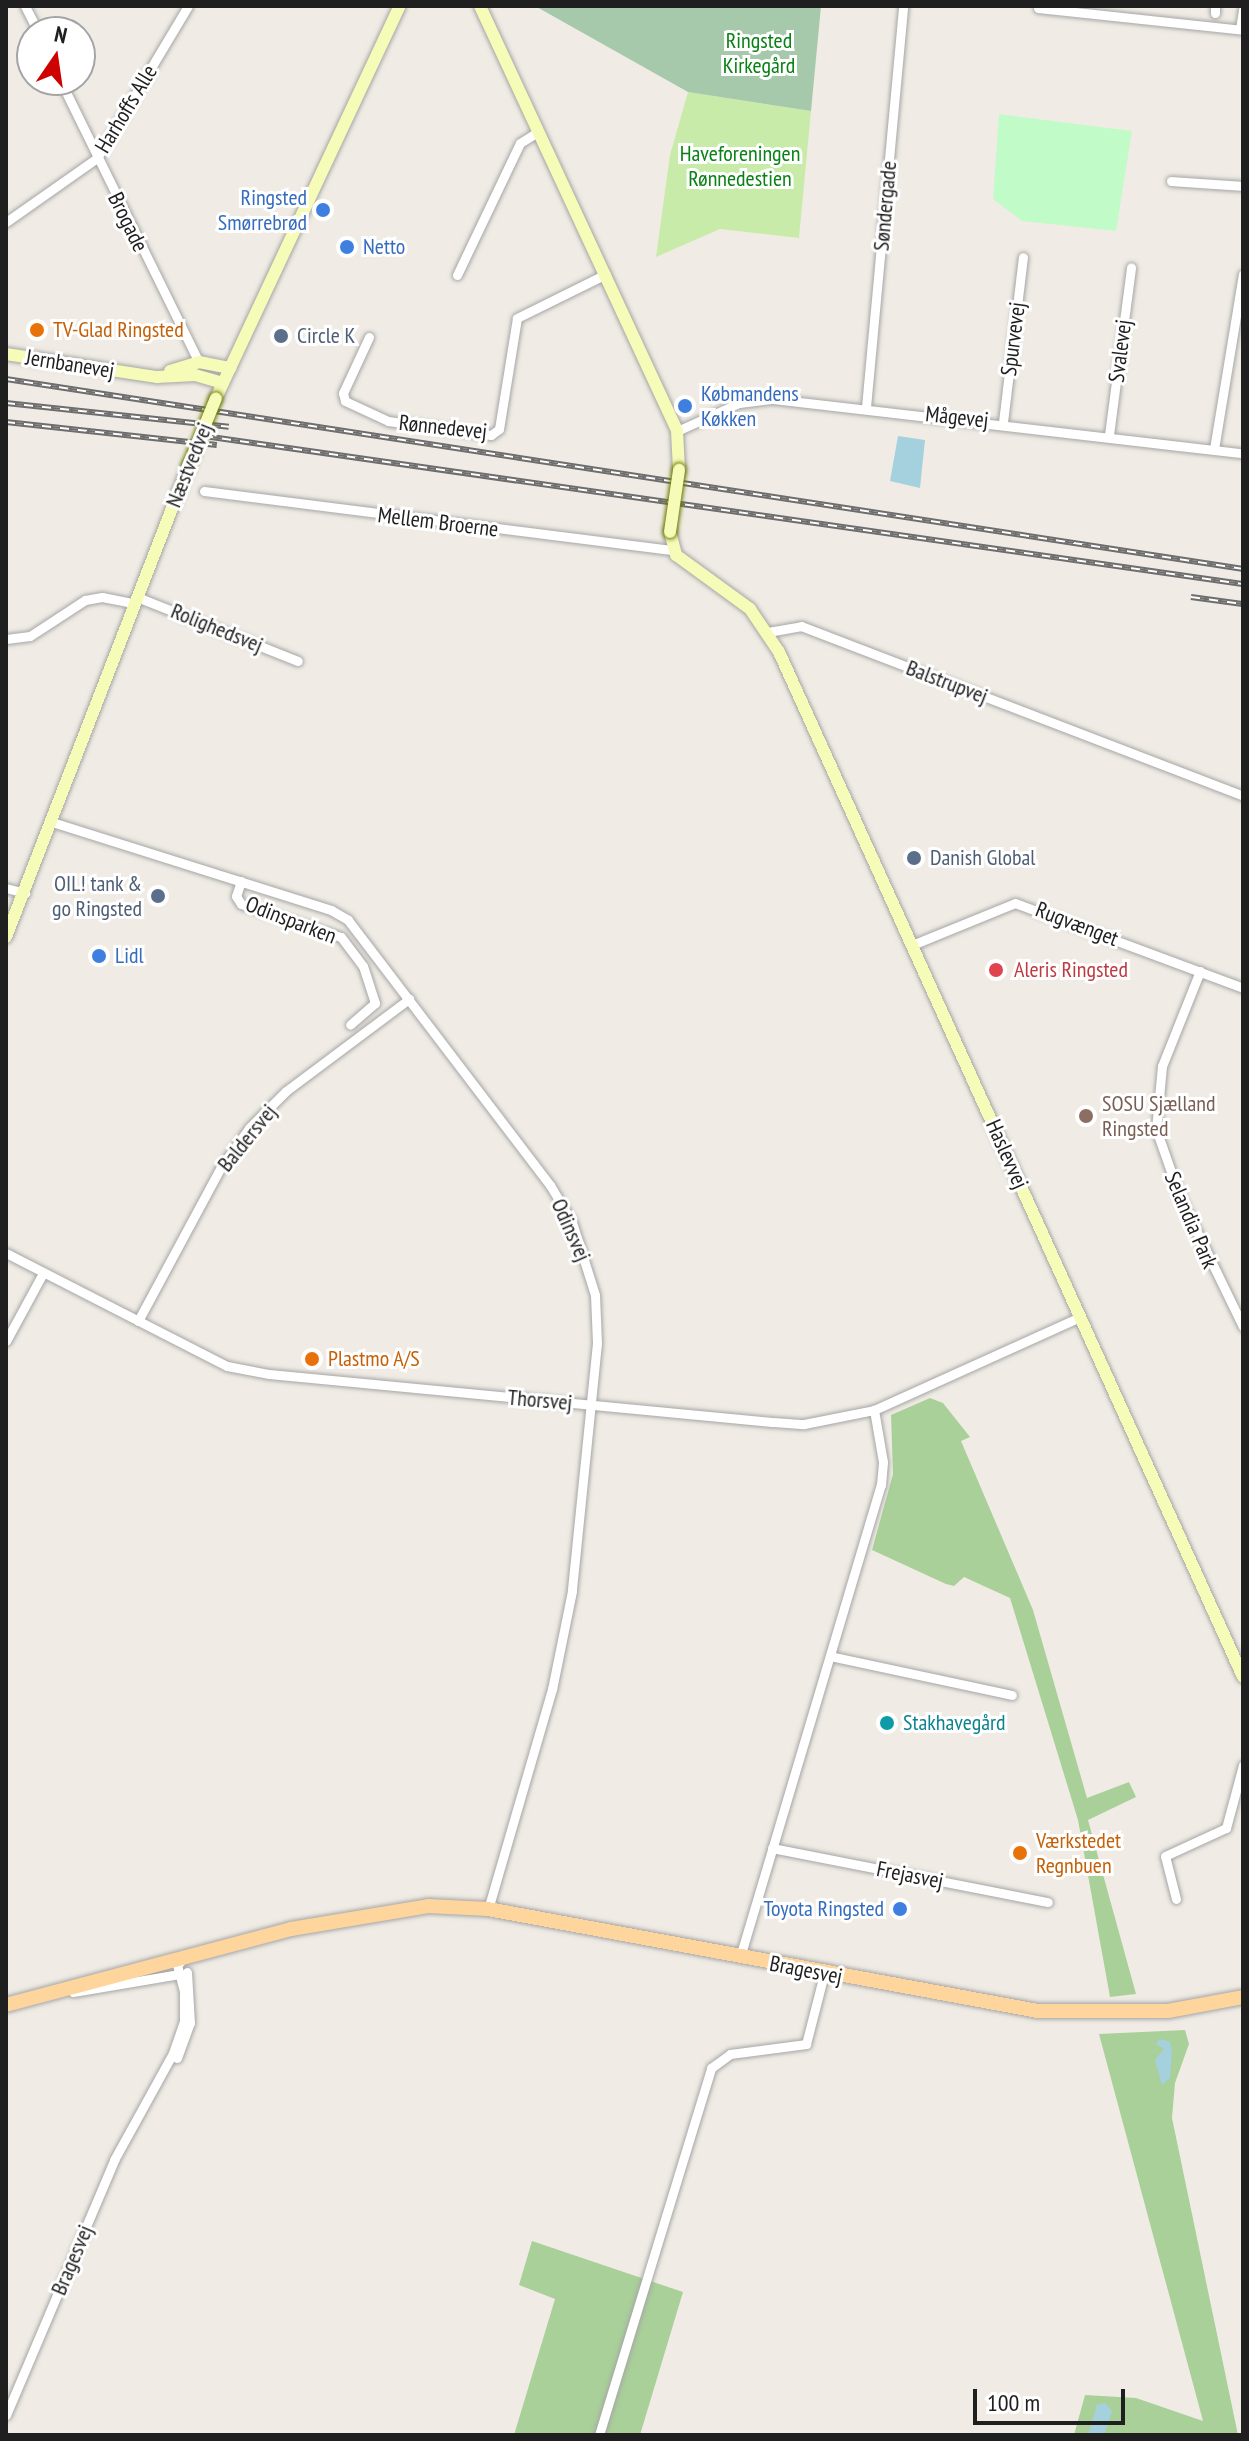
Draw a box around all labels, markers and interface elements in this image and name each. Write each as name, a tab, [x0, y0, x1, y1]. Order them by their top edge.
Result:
north arrow	[16, 16, 96, 96]
text: N	[52, 20, 70, 50]
park label: Ringsted Kirkegård	[723, 27, 795, 78]
street label: Harhoffs Alle	[89, 60, 163, 158]
park label: Haveforeningen Rønnedestien	[680, 140, 800, 192]
street label: Søndergade	[868, 160, 902, 252]
place label: Ringsted Smørrebrød	[218, 184, 307, 236]
street label: Brogade	[102, 188, 154, 256]
marker: Ringsted Smørrebrød	[314, 201, 332, 219]
place label: Netto	[363, 234, 405, 260]
marker: Netto	[338, 238, 356, 256]
street label: Spurvevej	[995, 301, 1031, 377]
place label: TV-Glad Ringsted	[53, 317, 184, 343]
street label: Svalevej	[1103, 318, 1137, 384]
marker: TV-Glad Ringsted	[28, 321, 46, 339]
place label: Circle K	[297, 323, 355, 349]
marker: Circle K	[272, 327, 290, 345]
street label: Jernbanevej	[24, 344, 116, 384]
place label: Købmandens Køkken	[701, 380, 799, 432]
marker: Købmandens Køkken	[676, 397, 694, 415]
street label: Mågevej	[924, 401, 990, 433]
street label: Rønnedevej	[398, 409, 488, 445]
street label: Næstvedvej	[160, 419, 218, 511]
street label: Mellem Broerne	[376, 502, 500, 542]
street label: Rolighedsvej	[167, 598, 267, 658]
street label: Balstrupvej	[903, 654, 991, 710]
place label: Danish Global	[930, 845, 1035, 871]
marker: Danish Global	[905, 849, 923, 867]
place label: OIL! tank & go Ringsted	[52, 870, 142, 922]
marker: OIL! tank & go Ringsted	[149, 887, 167, 905]
street label: Odinsparken	[242, 891, 340, 949]
street label: Rugvænget	[1032, 896, 1122, 952]
place label: Lidl	[115, 943, 144, 969]
marker: Lidl	[90, 947, 108, 965]
place label: Aleris Ringsted	[1014, 957, 1128, 983]
marker: Aleris Ringsted	[985, 959, 1007, 981]
place label: SOSU Sjælland Ringsted	[1102, 1090, 1216, 1142]
street label: Baldersvej	[212, 1099, 282, 1177]
marker: SOSU Sjælland Ringsted	[1077, 1107, 1095, 1125]
street label: Haslevvej	[980, 1115, 1034, 1193]
street label: Selandia Park	[1159, 1168, 1223, 1272]
street label: Odinsvej	[546, 1195, 596, 1265]
place label: Plastmo A/S	[328, 1346, 420, 1372]
marker: Plastmo A/S	[303, 1350, 321, 1368]
street label: Thorsvej	[507, 1384, 573, 1416]
place label: Stakhavegård	[903, 1710, 1006, 1736]
marker: Stakhavegård	[878, 1714, 896, 1732]
place label: Værkstedet Regnbuen	[1036, 1827, 1121, 1878]
marker: Værkstedet Regnbuen	[1011, 1844, 1029, 1862]
street label: Frejasvej	[874, 1856, 946, 1894]
place label: Toyota Ringsted	[763, 1896, 884, 1922]
marker: Toyota Ringsted	[891, 1900, 909, 1918]
street label: Bragesvej	[767, 1950, 845, 1990]
street label: Bragesvej	[45, 2221, 99, 2299]
scale bar	[977, 2373, 1129, 2423]
text: 100 m	[987, 2387, 1040, 2418]

